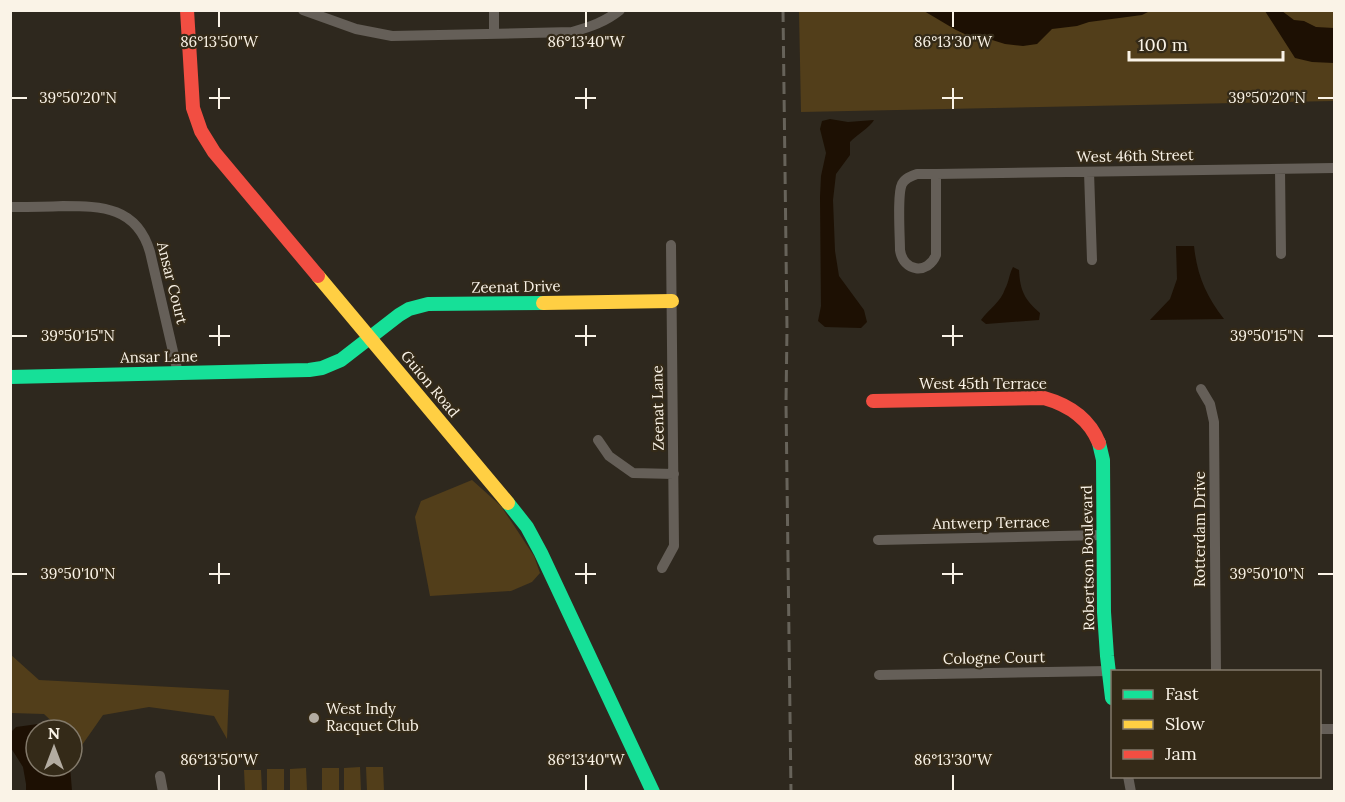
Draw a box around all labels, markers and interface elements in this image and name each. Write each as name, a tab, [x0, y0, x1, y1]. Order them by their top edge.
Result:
scale bar	[1129, 24, 1284, 62]
text: 86°13'50"W	[180, 32, 259, 51]
text: 86°13'40"W	[548, 32, 626, 51]
text: 86°13'30"W	[914, 32, 993, 51]
text: 100 m	[1138, 33, 1188, 56]
text: 39°50'20"N	[39, 88, 117, 107]
text: 39°50'20"N	[1228, 88, 1306, 107]
street label: West 46th Street	[1076, 145, 1194, 166]
street label: Ansar Court	[153, 239, 192, 326]
street label: Zeenat Drive	[471, 276, 561, 297]
text: 39°50'15"N	[41, 326, 115, 345]
text: 39°50'15"N	[1230, 326, 1304, 345]
street label: Ansar Lane	[119, 346, 198, 367]
street label: Guion Road	[397, 346, 464, 421]
street label: Zeenat Lane	[647, 365, 668, 451]
street label: West 45th Terrace	[919, 374, 1047, 393]
street label: Rotterdam Drive	[1190, 471, 1209, 587]
street label: Robertson Boulevard	[1077, 485, 1098, 631]
street label: Antwerp Terrace	[931, 512, 1050, 533]
text: 39°50'10"N	[40, 564, 116, 583]
text: 39°50'10"N	[1229, 564, 1305, 583]
street label: Cologne Court	[943, 647, 1045, 668]
legend	[1111, 670, 1321, 778]
text: Fast	[1165, 682, 1199, 705]
place label: West Indy Racquet Club	[326, 699, 419, 735]
marker: West Indy Racquet Club	[307, 711, 321, 725]
text: Slow	[1165, 712, 1205, 735]
north arrow	[24, 718, 84, 778]
text: N	[48, 723, 60, 743]
text: Jam	[1164, 742, 1197, 765]
text: 86°13'50"W	[180, 750, 259, 769]
text: 86°13'40"W	[548, 750, 626, 769]
text: 86°13'30"W	[914, 750, 993, 769]

